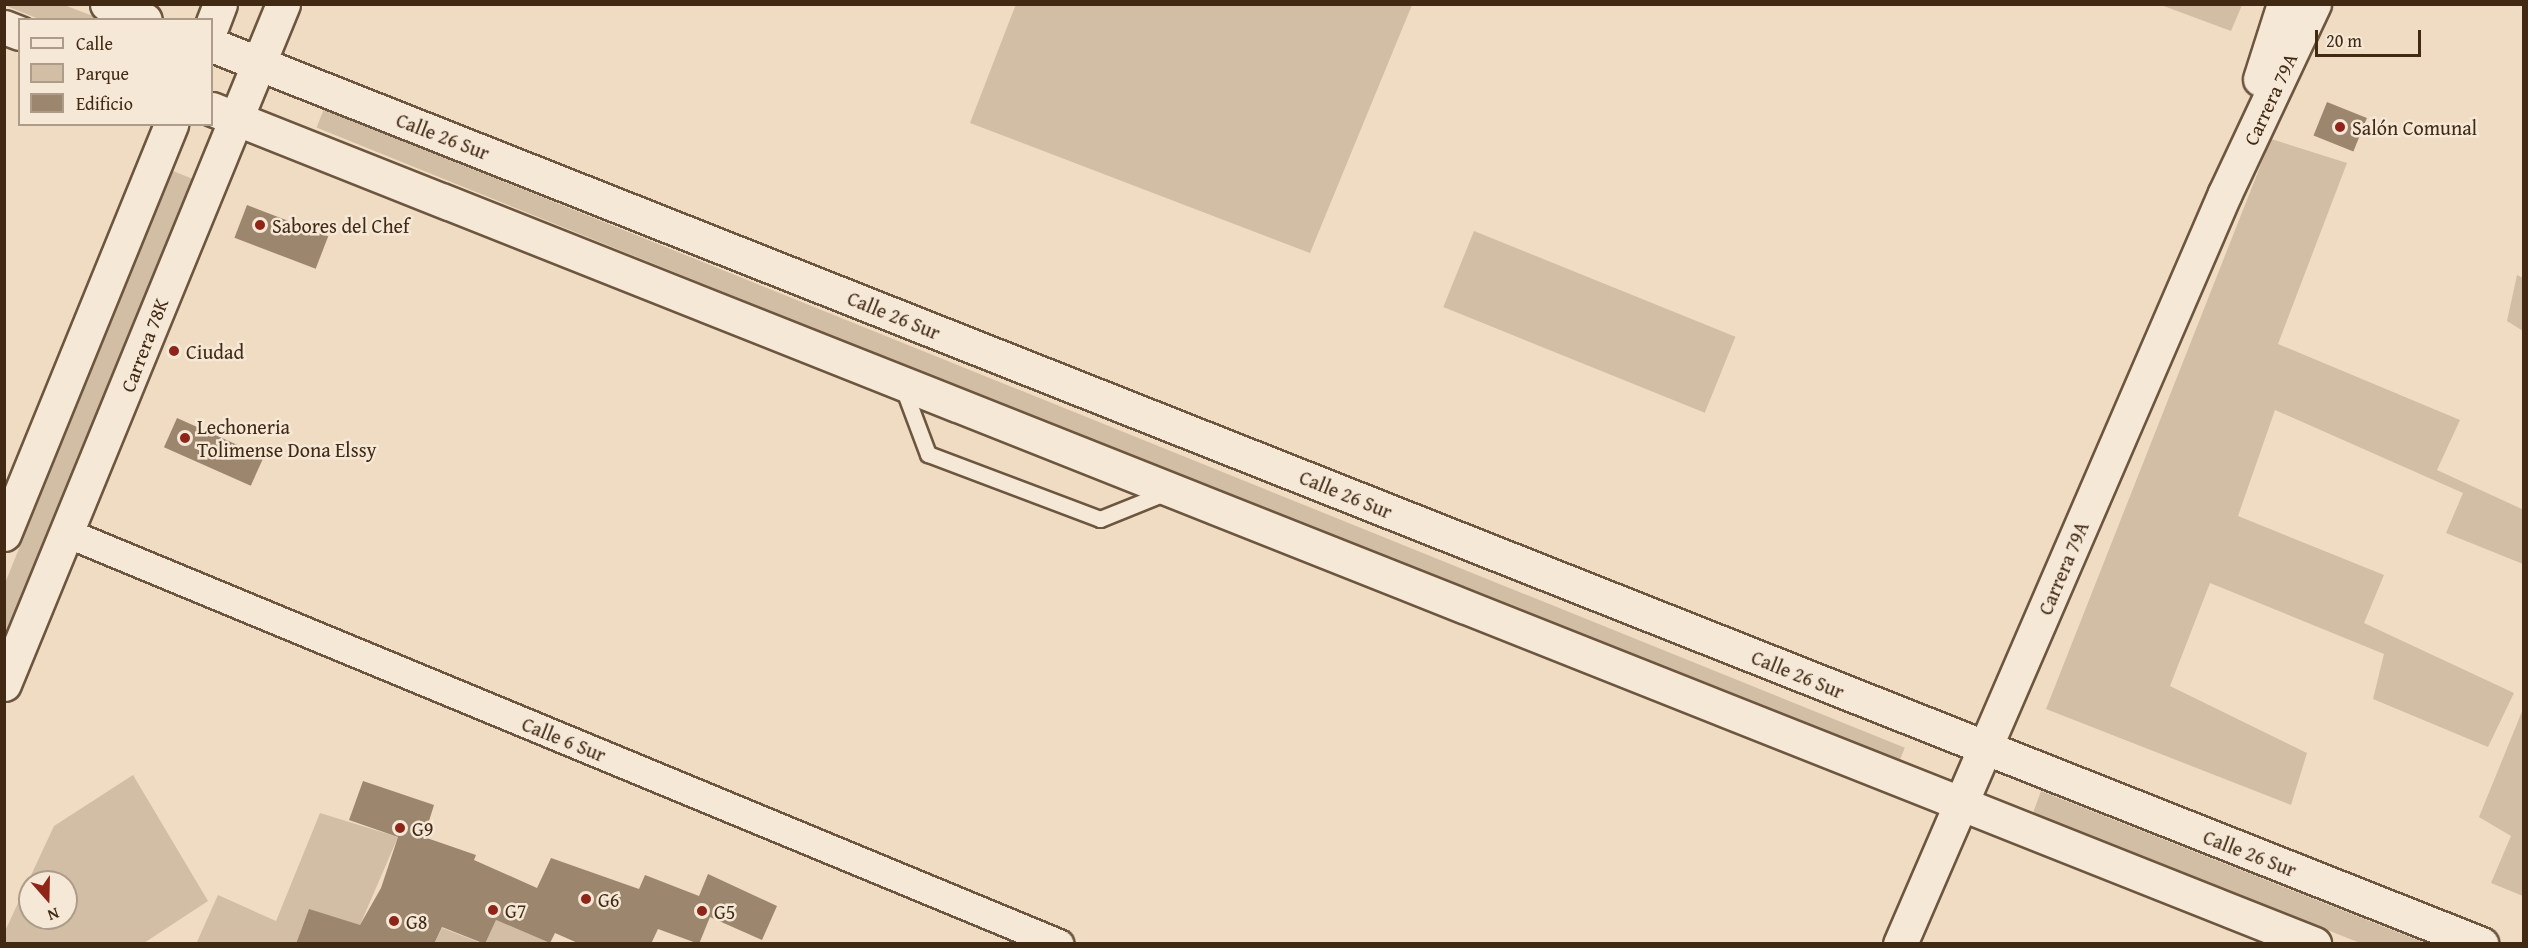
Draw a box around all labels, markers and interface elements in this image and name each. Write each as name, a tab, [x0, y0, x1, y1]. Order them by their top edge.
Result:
legend	[18, 18, 213, 126]
scale bar	[2318, 18, 2424, 56]
text: 20 m	[2326, 27, 2362, 54]
text: Calle	[76, 30, 113, 57]
street label: Carrera 79A	[2238, 49, 2302, 149]
text: Parque	[76, 60, 129, 87]
text: Edificio	[76, 90, 133, 117]
street label: Calle 26 Sur	[393, 107, 493, 165]
place label: Salón Comunal	[2352, 115, 2477, 139]
marker: Salón Comunal	[2333, 120, 2347, 134]
place label: Sabores del Chef	[272, 213, 409, 237]
marker: Sabores del Chef	[253, 218, 267, 232]
street label: Calle 26 Sur	[844, 286, 944, 344]
street label: Carrera 78K	[115, 295, 173, 395]
place label: Ciudad	[186, 339, 244, 363]
marker: Ciudad	[167, 344, 181, 358]
place label: Lechoneria Tolimense Dona Elssy	[197, 414, 377, 461]
marker: Lechoneria Tolimense Dona Elssy	[178, 431, 192, 445]
street label: Calle 26 Sur	[1296, 465, 1396, 523]
street label: Carrera 79A	[2033, 518, 2093, 618]
street label: Calle 26 Sur	[1748, 645, 1848, 703]
street label: Calle 6 Sur	[519, 711, 609, 767]
place label: G9	[412, 816, 433, 840]
marker: G9	[393, 821, 407, 835]
street label: Calle 26 Sur	[2200, 824, 2300, 882]
north arrow	[18, 870, 78, 930]
place label: G6	[598, 887, 619, 911]
marker: G6	[579, 892, 593, 906]
place label: G7	[505, 898, 526, 922]
place label: G5	[714, 899, 735, 923]
text: N	[44, 902, 63, 928]
marker: G7	[486, 903, 500, 917]
marker: G5	[695, 904, 709, 918]
place label: G8	[406, 909, 427, 933]
marker: G8	[387, 914, 401, 928]

